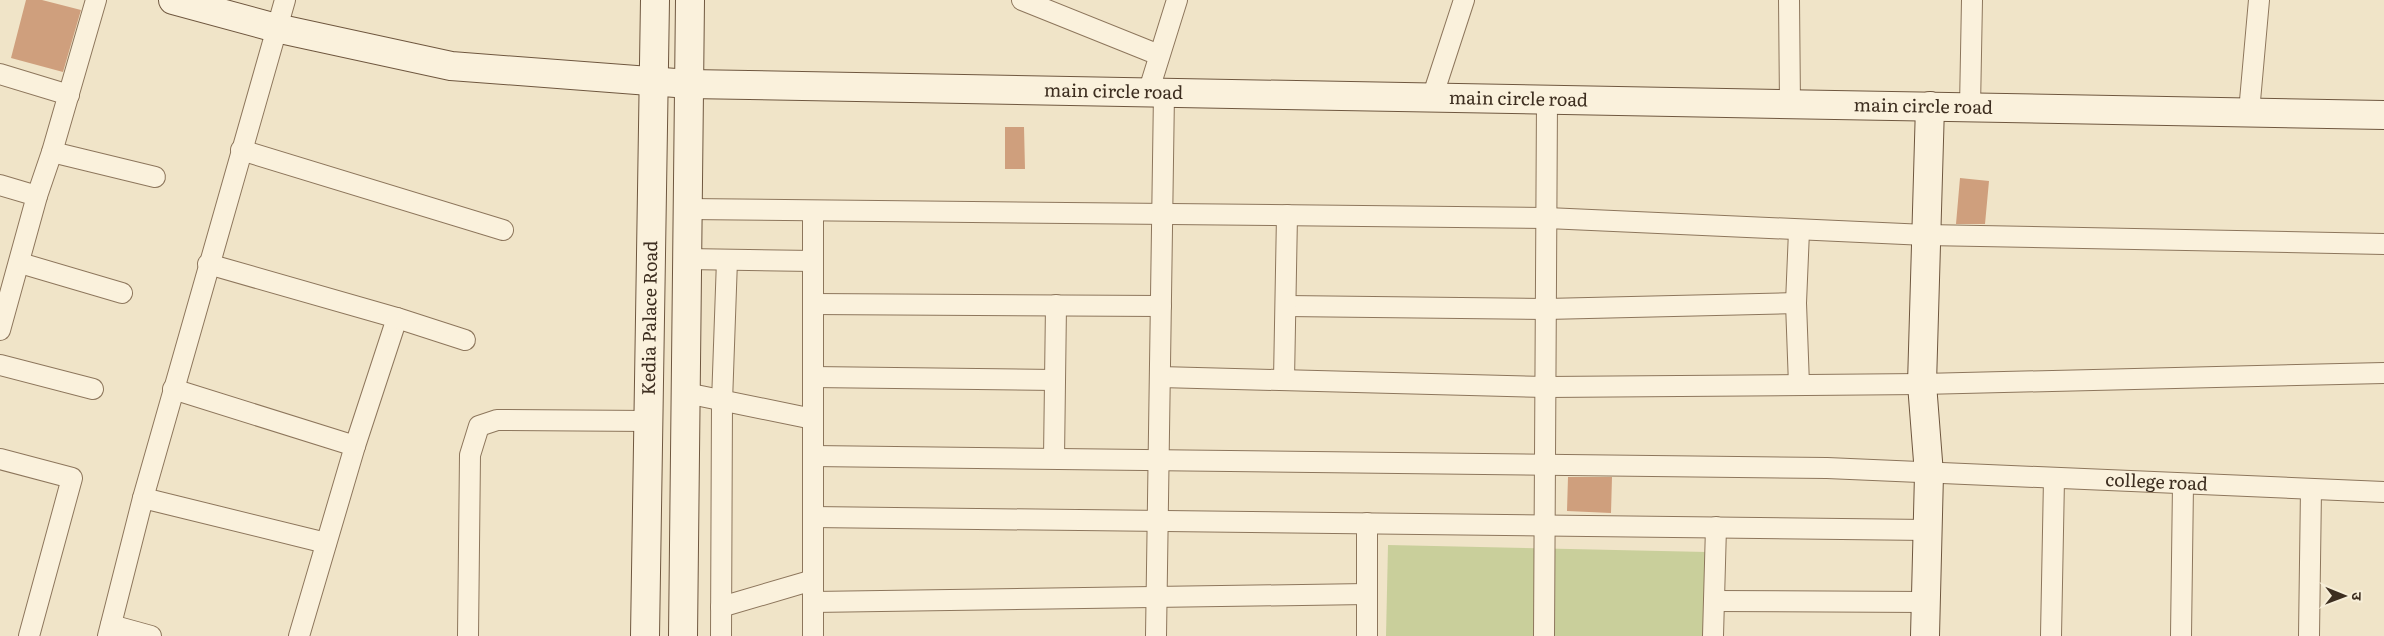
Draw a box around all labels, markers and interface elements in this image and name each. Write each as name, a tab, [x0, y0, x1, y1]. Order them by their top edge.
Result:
street label: main circle road	[1044, 75, 1183, 105]
street label: main circle road	[1449, 83, 1588, 112]
street label: main circle road	[1853, 90, 1993, 120]
street label: Kedia Palace Road	[634, 240, 663, 396]
street label: college road	[2105, 465, 2209, 496]
north arrow	[2319, 571, 2369, 621]
text: उ	[2348, 592, 2368, 601]

